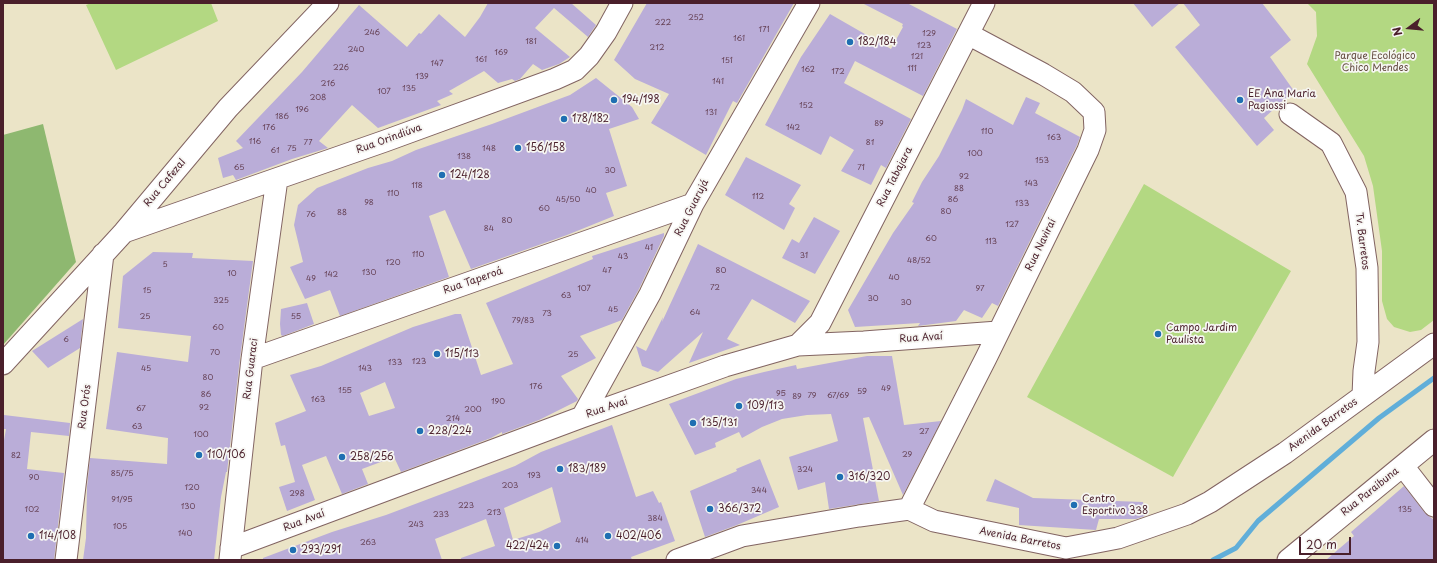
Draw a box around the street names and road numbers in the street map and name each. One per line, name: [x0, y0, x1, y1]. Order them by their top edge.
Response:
street label: Rua Orindiúva: [355, 122, 423, 156]
street label: Rua Tabajara: [875, 145, 915, 209]
street label: Rua Cafezal: [142, 157, 188, 209]
street label: Rua Guarujá: [672, 177, 712, 239]
street label: Tv. Barretos: [1353, 212, 1371, 270]
street label: Rua Naviraí: [1023, 217, 1059, 273]
street label: Rua Taperoá: [442, 265, 504, 297]
street label: Rua Avaí: [899, 330, 943, 346]
street label: Rua Guaraci: [241, 338, 261, 400]
street label: Rua Orós: [76, 384, 94, 430]
street label: Rua Avaí: [584, 395, 630, 421]
street label: Avenida Barretos: [1286, 396, 1360, 454]
street label: Rua Paraibuna: [1339, 465, 1401, 519]
street label: Rua Avaí: [282, 508, 326, 534]
street label: Avenida Barretos: [978, 525, 1062, 553]

